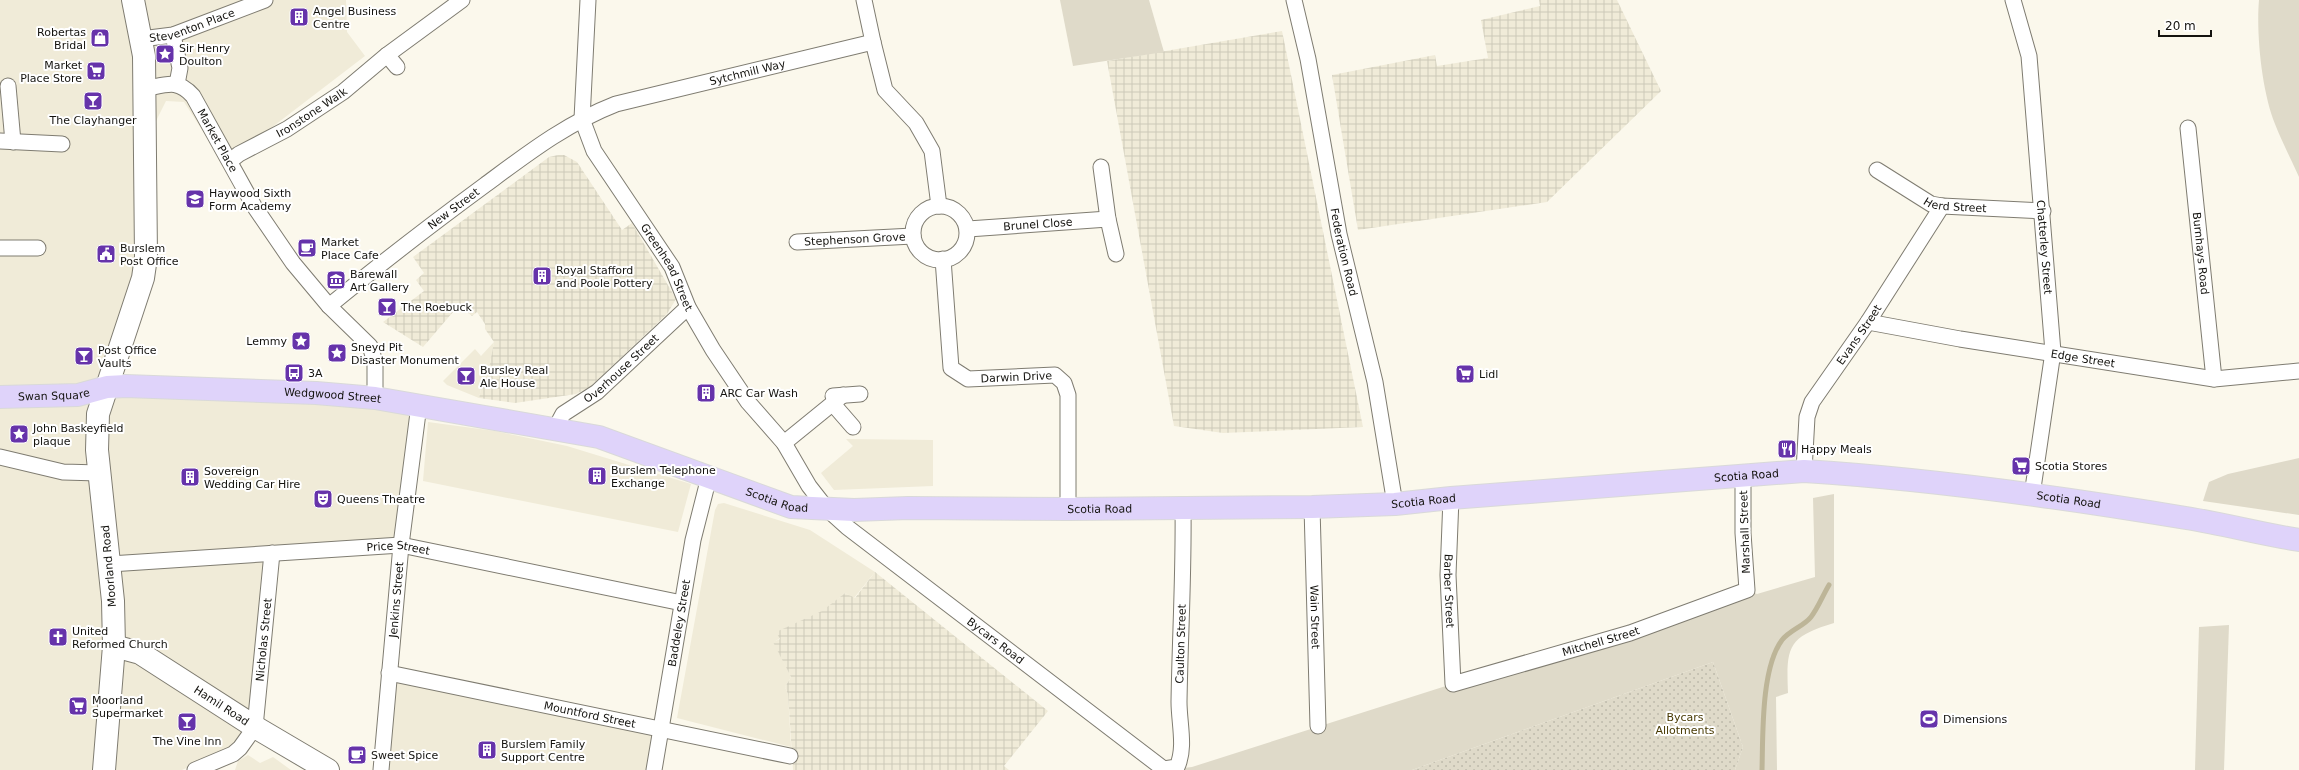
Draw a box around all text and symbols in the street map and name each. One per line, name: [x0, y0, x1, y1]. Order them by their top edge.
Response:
place label: Angel Business Centre: [313, 5, 397, 31]
street label: Steventon Place: [149, 6, 237, 44]
building icon: Angel Business Centre: [288, 6, 310, 28]
scale bar: [2159, 12, 2211, 38]
text: 20 m: [2165, 19, 2196, 33]
place label: Robertas Bridal: [37, 26, 86, 52]
shop icon: Robertas Bridal: [89, 27, 111, 49]
place label: Sir Henry Doulton: [179, 42, 231, 68]
place icon: Sir Henry Doulton: [154, 43, 176, 65]
street label: Sytchmill Way: [708, 57, 787, 88]
place label: Market Place Store: [20, 59, 83, 85]
supermarket icon: Market Place Store: [85, 60, 107, 82]
street label: Ironstone Walk: [274, 85, 350, 140]
bar icon: The Clayhanger: [82, 90, 104, 112]
street label: Market Place: [195, 106, 241, 175]
place label: The Clayhanger: [49, 114, 137, 127]
street label: New Street: [425, 185, 482, 232]
place label: Haywood Sixth Form Academy: [209, 187, 292, 213]
school or university icon: Haywood Sixth Form Academy: [184, 188, 206, 210]
street label: Herd Street: [1921, 195, 1988, 215]
street label: Chatterley Street: [2034, 199, 2055, 296]
street label: Federation Road: [1328, 207, 1360, 297]
street label: Burnhays Road: [2190, 211, 2212, 295]
street label: Brunel Close: [1003, 215, 1073, 233]
street label: Greenhead Street: [638, 221, 696, 314]
street label: Stephenson Grove: [804, 230, 906, 248]
place label: Market Place Cafe: [321, 236, 379, 262]
cafe icon: Market Place Cafe: [296, 237, 318, 259]
place label: Burslem Post Office: [120, 242, 179, 268]
public building icon: Burslem Post Office: [95, 243, 117, 265]
place label: Royal Stafford and Poole Pottery: [556, 264, 653, 290]
building icon: Royal Stafford and Poole Pottery: [531, 265, 553, 287]
place label: Barewall Art Gallery: [350, 268, 410, 294]
museum icon: Barewall Art Gallery: [325, 269, 347, 291]
bar icon: The Roebuck: [376, 296, 398, 318]
place label: The Roebuck: [400, 301, 473, 314]
street label: Evans Street: [1834, 302, 1884, 367]
place icon: Lemmy: [290, 330, 312, 352]
street label: Overhouse Street: [581, 331, 662, 405]
place label: Lemmy: [246, 335, 287, 348]
place label: Sneyd Pit Disaster Monument: [351, 341, 459, 367]
place icon: Sneyd Pit Disaster Monument: [326, 342, 348, 364]
place label: Post Office Vaults: [98, 344, 157, 370]
bar icon: Post Office Vaults: [73, 345, 95, 367]
street label: Edge Street: [2050, 347, 2117, 370]
bus stop icon: 3A: [283, 362, 305, 384]
supermarket icon: Lidl: [1454, 363, 1476, 385]
place label: Bursley Real Ale House: [480, 364, 548, 390]
bar icon: Bursley Real Ale House: [455, 365, 477, 387]
place label: 3A: [308, 367, 323, 380]
place label: Lidl: [1479, 368, 1498, 381]
street label: Darwin Drive: [980, 369, 1053, 385]
building icon: ARC Car Wash: [695, 382, 717, 404]
street label: Swan Square: [18, 385, 91, 403]
street label: Wedgwood Street: [284, 385, 383, 406]
place label: ARC Car Wash: [720, 387, 798, 400]
place label: John Baskeyfield plaque: [32, 422, 123, 448]
place icon: John Baskeyfield plaque: [8, 423, 30, 445]
restaurant icon: Happy Meals: [1776, 438, 1798, 460]
place label: Happy Meals: [1801, 443, 1872, 456]
supermarket icon: Scotia Stores: [2010, 455, 2032, 477]
place label: Scotia Stores: [2035, 460, 2107, 473]
place label: Burslem Telephone Exchange: [611, 464, 716, 490]
place label: Sovereign Wedding Car Hire: [204, 465, 301, 491]
building icon: Burslem Telephone Exchange: [586, 465, 608, 487]
building icon: Sovereign Wedding Car Hire: [179, 466, 201, 488]
street label: Scotia Road: [1714, 466, 1779, 484]
street label: Scotia Road: [744, 485, 809, 514]
theatre icon: Queens Theatre: [312, 488, 334, 510]
street label: Marshall Street: [1737, 489, 1753, 574]
street label: Scotia Road: [2036, 489, 2102, 511]
street label: Scotia Road: [1391, 491, 1456, 511]
place label: Queens Theatre: [337, 493, 425, 506]
street label: Scotia Road: [1067, 502, 1132, 516]
street label: Moorland Road: [99, 524, 119, 608]
street label: Price Street: [366, 538, 432, 557]
street label: Barber Street: [1441, 554, 1457, 629]
street label: Jenkins Street: [386, 560, 406, 639]
street label: Baddeley Street: [665, 578, 693, 668]
street label: Wain Street: [1308, 585, 1322, 650]
street label: Nicholas Street: [253, 597, 274, 682]
street label: Caulton Street: [1173, 603, 1188, 684]
street label: Bycars Road: [964, 615, 1027, 666]
street label: Mitchell Street: [1561, 623, 1642, 659]
place label: United Reformed Church: [72, 625, 168, 651]
church icon: United Reformed Church: [47, 626, 69, 648]
street label: Hamil Road: [192, 683, 252, 728]
place label: Moorland Supermarket: [92, 694, 164, 720]
supermarket icon: Moorland Supermarket: [67, 695, 89, 717]
street label: Mountford Street: [543, 699, 637, 731]
sports icon: Dimensions: [1918, 708, 1940, 730]
bar icon: The Vine Inn: [176, 711, 198, 733]
park label: Bycars Allotments: [1655, 711, 1715, 737]
place label: Dimensions: [1943, 713, 2007, 726]
place label: The Vine Inn: [152, 735, 221, 748]
place label: Burslem Family Support Centre: [501, 738, 586, 764]
building icon: Burslem Family Support Centre: [476, 739, 498, 761]
cafe icon: Sweet Spice: [346, 744, 368, 766]
place label: Sweet Spice: [371, 749, 438, 762]

